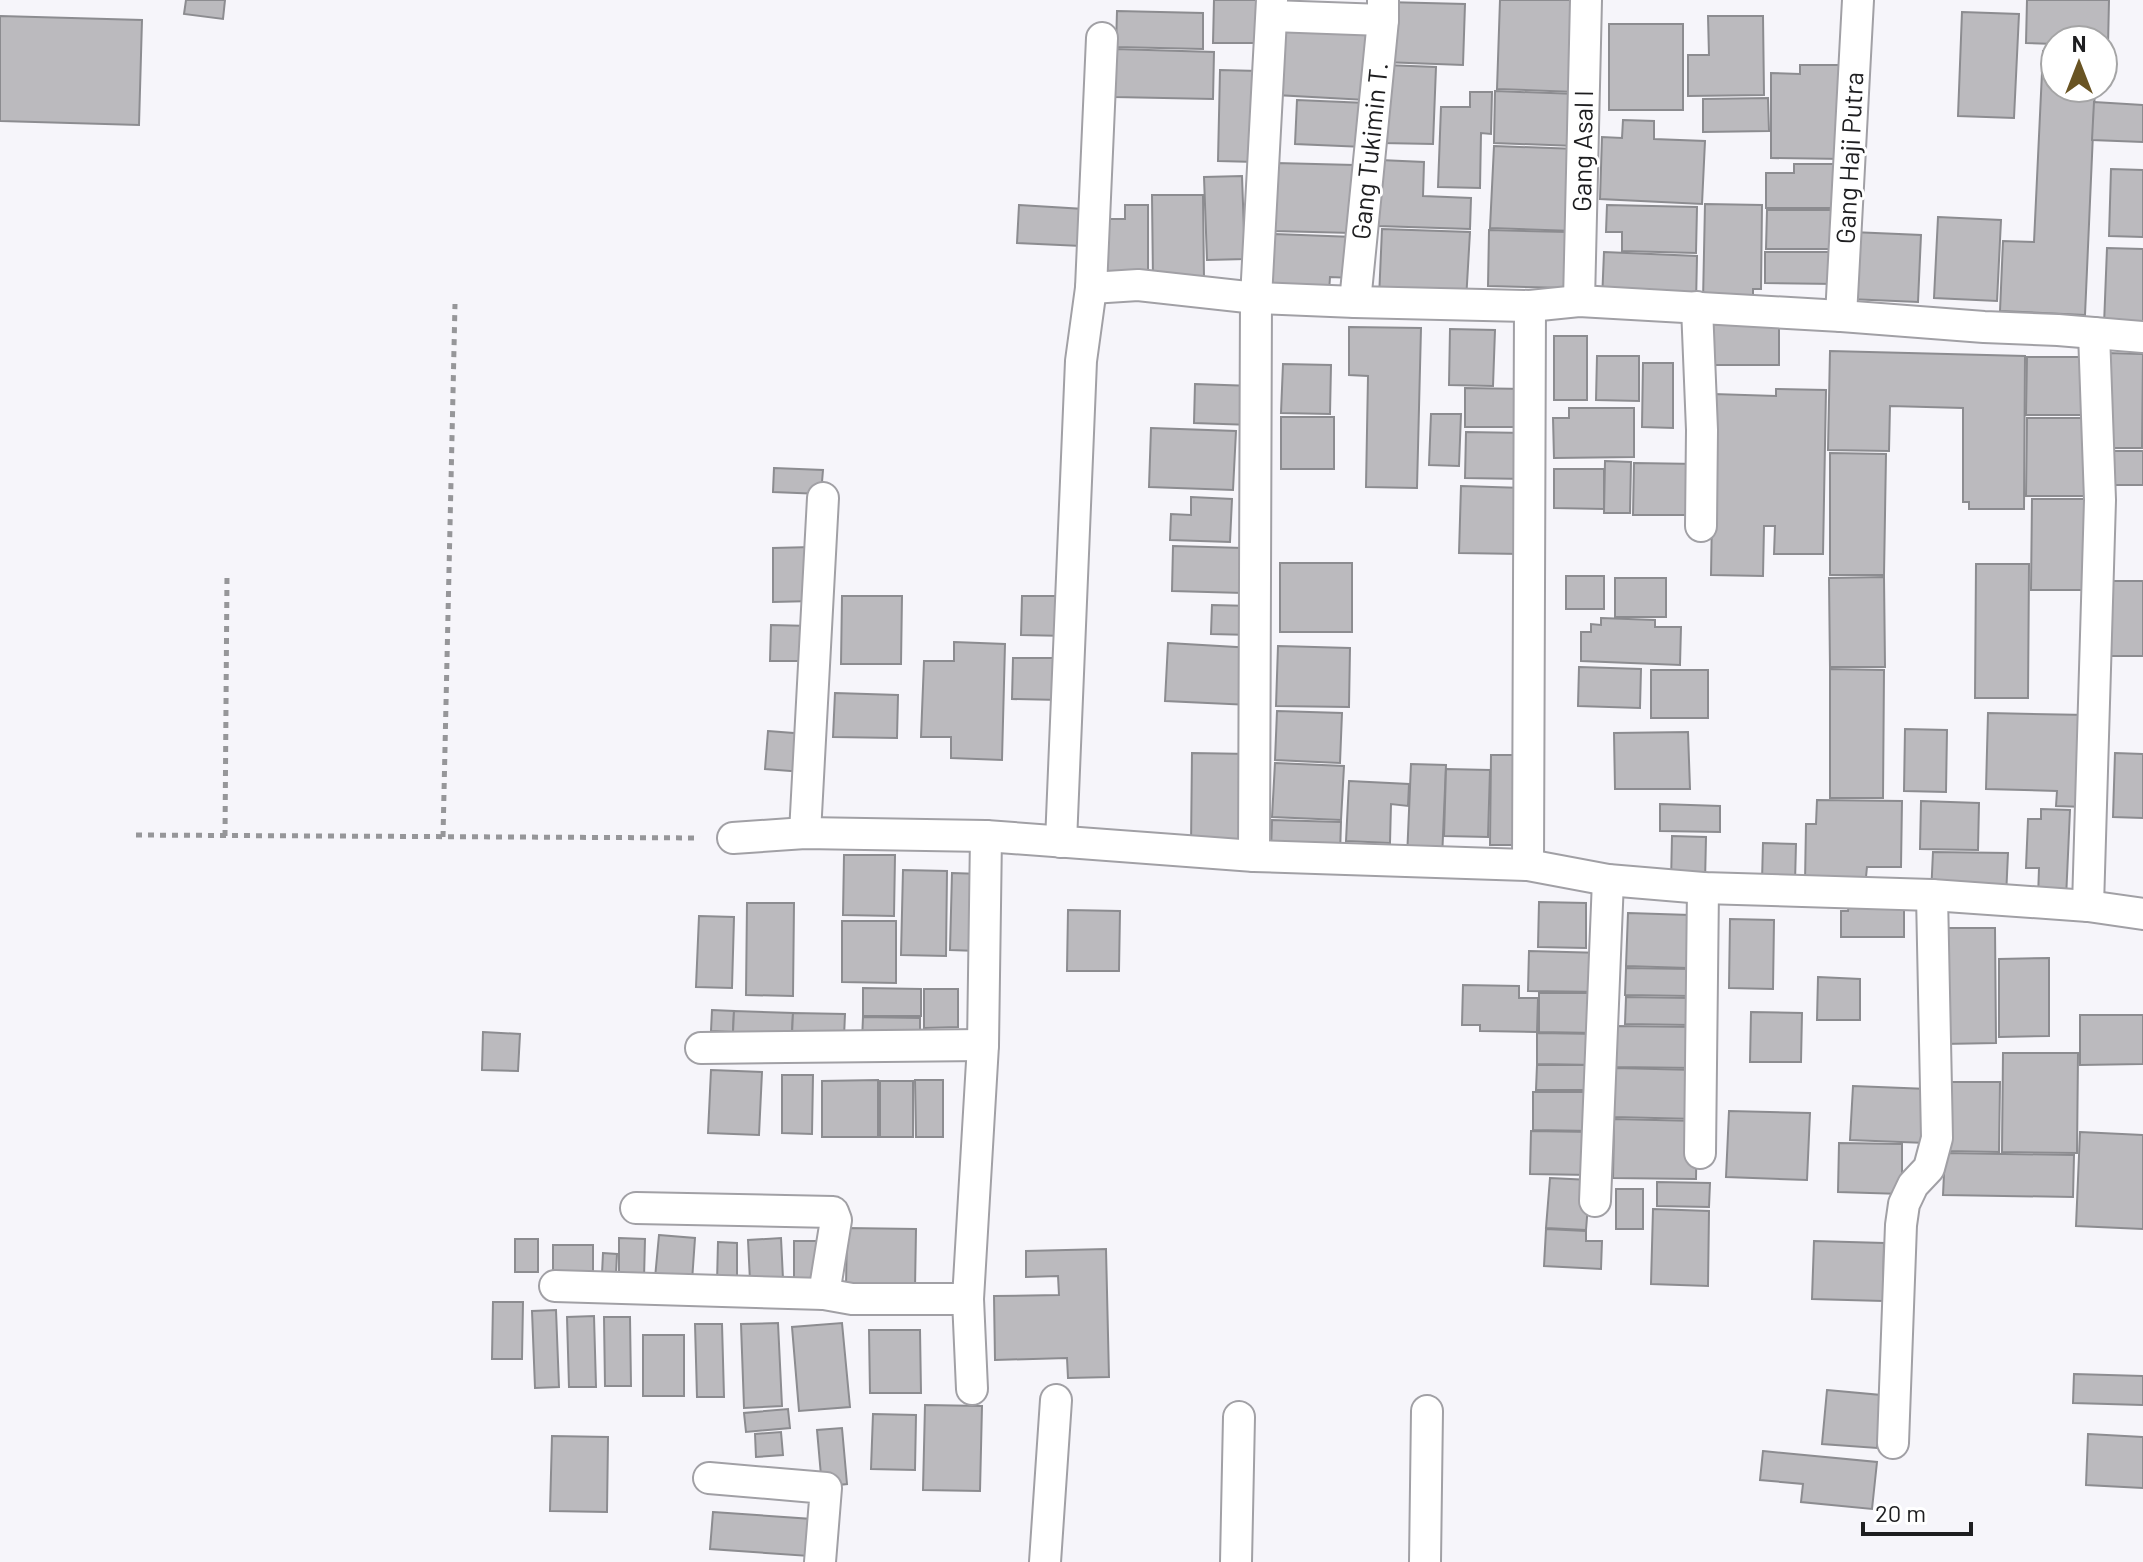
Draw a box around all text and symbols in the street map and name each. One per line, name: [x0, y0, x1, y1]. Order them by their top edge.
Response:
north arrow: [2039, 24, 2119, 104]
text: N: [2072, 30, 2086, 56]
street label: Gang Tukimin T.: [1344, 61, 1393, 241]
street label: Gang Haji Putra: [1829, 71, 1868, 245]
street label: Gang Asal I: [1565, 90, 1598, 212]
scale bar: [1863, 1486, 1971, 1536]
text: 20 m: [1875, 1498, 1926, 1527]

